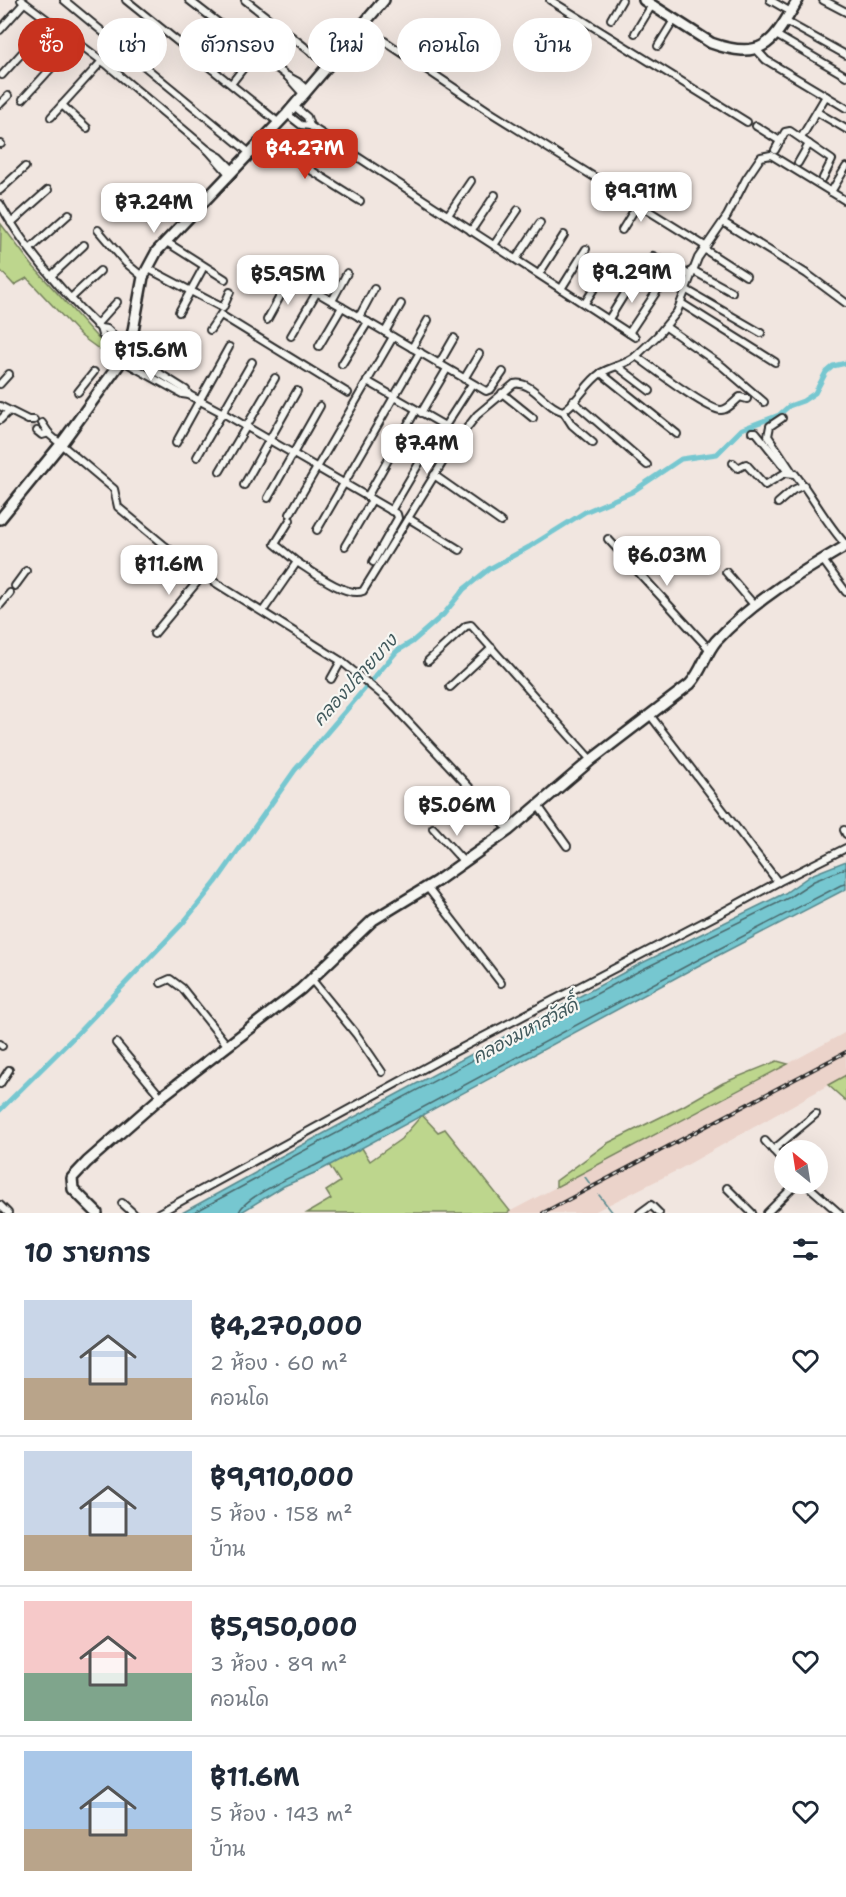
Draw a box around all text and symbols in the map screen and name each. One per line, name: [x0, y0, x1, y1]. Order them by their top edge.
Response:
chip: ซื้อ: [18, 18, 85, 72]
chip: เช่า: [97, 18, 167, 72]
chip: ตัวกรอง: [179, 18, 296, 72]
chip: ใหม่: [308, 18, 385, 72]
chip: คอนโด: [397, 18, 501, 72]
chip: บ้าน: [513, 18, 592, 72]
pin: ฿4.27M: [256, 129, 354, 180]
text: ฿4.27M: [266, 135, 344, 161]
pin: ฿9.91M: [592, 172, 690, 223]
text: ฿9.91M: [605, 178, 677, 204]
pin: ฿7.24M: [105, 183, 203, 234]
text: ฿7.24M: [115, 189, 193, 215]
pin: ฿9.29M: [583, 253, 681, 304]
pin: ฿5.95M: [239, 255, 337, 306]
text: ฿9.29M: [592, 259, 672, 285]
text: ฿5.95M: [251, 261, 325, 287]
pin: ฿15.6M: [102, 331, 200, 382]
text: ฿15.6M: [114, 337, 188, 363]
pin: ฿7.4M: [385, 424, 469, 475]
text: ฿7.4M: [395, 430, 459, 456]
pin: ฿6.03M: [618, 536, 716, 587]
text: ฿6.03M: [627, 542, 707, 568]
pin: ฿11.6M: [120, 545, 218, 596]
text: ฿11.6M: [134, 551, 204, 577]
water label: คลองปลายบาง: [307, 628, 404, 731]
pin: ฿5.06M: [408, 786, 506, 837]
text: ฿5.06M: [418, 792, 496, 818]
water label: คลองมหาสวัสดิ์: [466, 987, 587, 1069]
north arrow: [774, 1140, 828, 1194]
map controls: [774, 1140, 828, 1194]
icon: filters: [789, 1233, 822, 1266]
text: 10 รายการ: [24, 1235, 151, 1270]
text: ฿4,270,000: [210, 1308, 362, 1343]
icon: home: [72, 1324, 144, 1396]
icon: heart: [789, 1344, 822, 1377]
text: 2 ห้อง · 60 m²: [210, 1350, 348, 1376]
text: คอนโด: [210, 1385, 269, 1411]
text: ฿9,910,000: [210, 1459, 354, 1494]
icon: home: [72, 1475, 144, 1547]
icon: heart: [789, 1495, 822, 1528]
text: 5 ห้อง · 158 m²: [210, 1501, 352, 1527]
text: บ้าน: [210, 1536, 245, 1562]
text: ฿5,950,000: [210, 1609, 357, 1644]
icon: home: [72, 1625, 144, 1697]
icon: heart: [789, 1645, 822, 1678]
text: 3 ห้อง · 89 m²: [210, 1651, 347, 1677]
text: คอนโด: [210, 1686, 269, 1712]
text: ฿11.6M: [210, 1759, 300, 1794]
icon: home: [72, 1775, 144, 1847]
icon: heart: [789, 1795, 822, 1828]
text: 5 ห้อง · 143 m²: [210, 1801, 353, 1827]
text: บ้าน: [210, 1836, 245, 1862]

